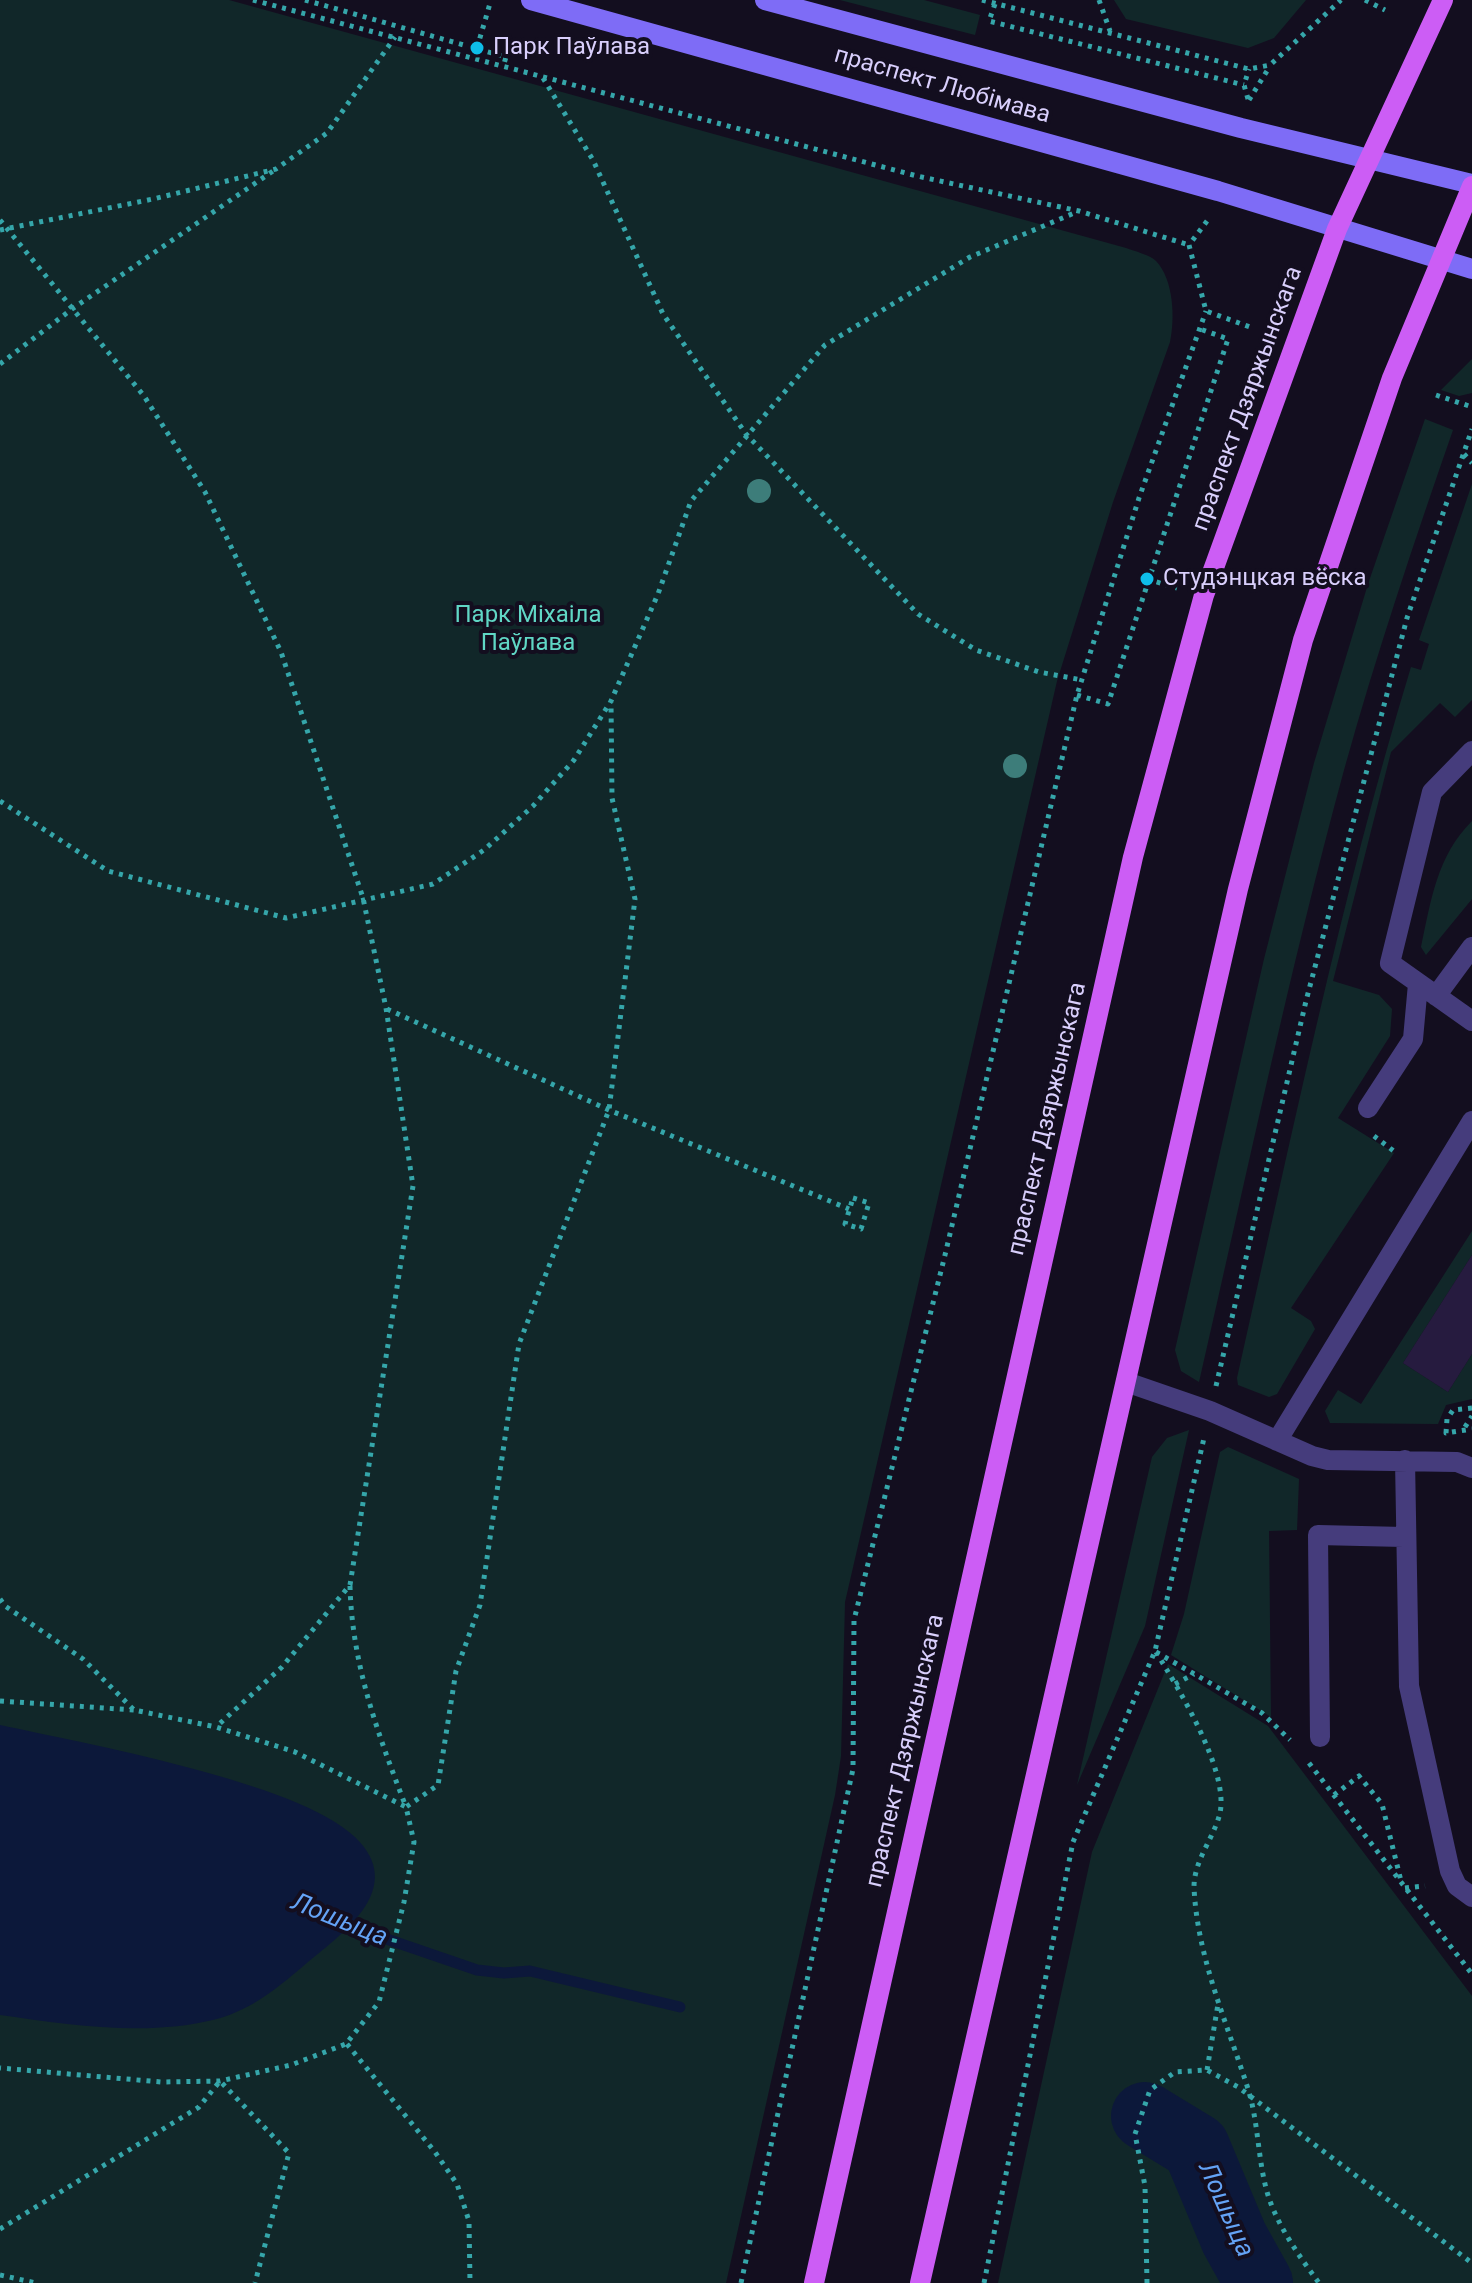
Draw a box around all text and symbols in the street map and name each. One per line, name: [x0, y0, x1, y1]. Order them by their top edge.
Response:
place label: Парк Паўлава: [493, 34, 650, 62]
marker: Парк Паўлава: [468, 39, 486, 57]
street label: праспект Любімава: [831, 41, 1053, 131]
street label: праспект Дзяржынскага: [1187, 263, 1309, 535]
place label: Студэнцкая вёска: [1163, 565, 1367, 593]
marker: Студэнцкая вёска: [1138, 570, 1156, 588]
park label: Парк Міхаіла Паўлава: [454, 602, 602, 658]
street label: праспект Дзяржынскага: [1003, 980, 1093, 1258]
street label: праспект Дзяржынскага: [861, 1612, 951, 1890]
water label: Лошыца: [286, 1888, 392, 1954]
water label: Лошыца: [1190, 2158, 1260, 2262]

